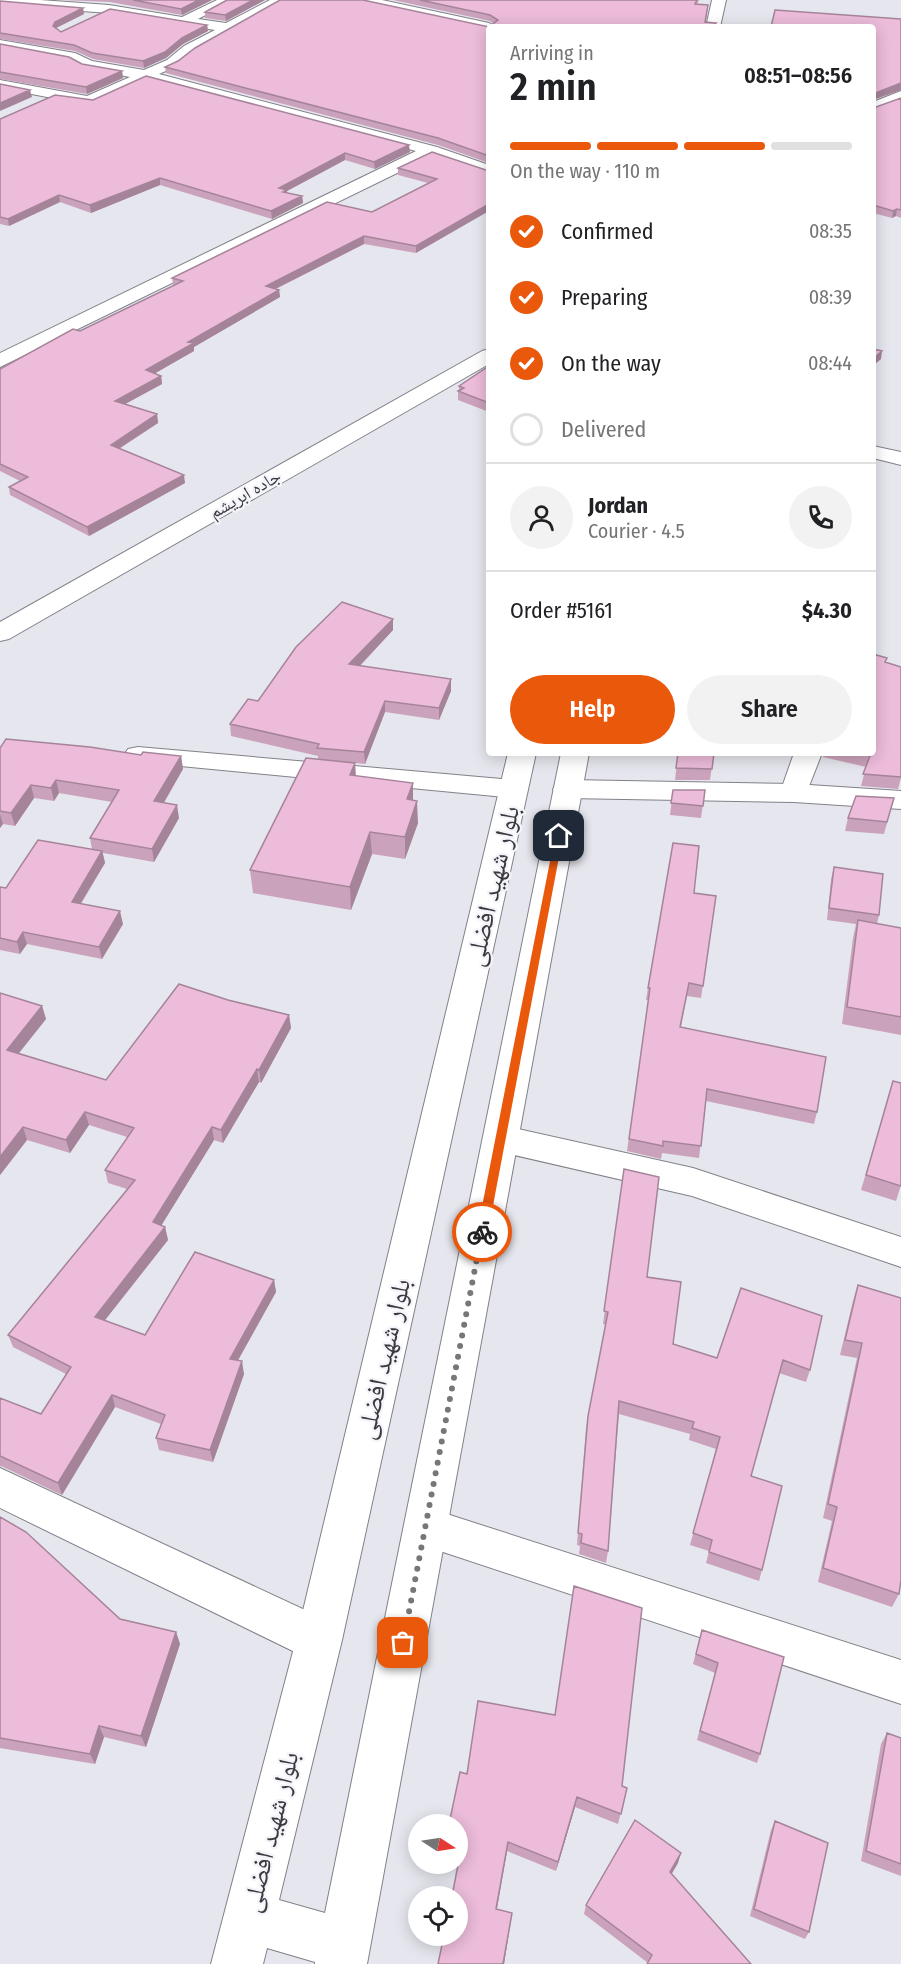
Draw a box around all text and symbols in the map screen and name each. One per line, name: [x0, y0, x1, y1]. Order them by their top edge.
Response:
text: Arriving in: [510, 41, 594, 65]
text: 08:51–08:56: [744, 62, 852, 89]
text: 2 min: [510, 64, 597, 110]
text: On the way · 110 m: [510, 159, 660, 183]
icon: check: [510, 215, 543, 248]
text: Confirmed: [561, 218, 654, 245]
text: 08:35: [809, 219, 852, 243]
icon: check: [510, 281, 543, 314]
text: Preparing: [561, 284, 647, 311]
text: 08:39: [809, 285, 852, 309]
icon: check: [510, 347, 543, 380]
text: On the way: [561, 350, 661, 377]
text: 08:44: [808, 351, 852, 375]
text: Delivered: [561, 416, 646, 443]
street label: جاده ابریشم: [205, 465, 285, 524]
button: person: [510, 486, 573, 549]
button: phone: [789, 486, 852, 549]
text: Jordan: [588, 492, 648, 519]
text: Courier · 4.5: [588, 519, 685, 543]
text: Order #5161: [510, 597, 613, 624]
text: $4.30: [802, 597, 852, 624]
button: Help: [510, 675, 675, 744]
button: Share: [687, 675, 852, 744]
street label: بلوار شهید افضلی: [459, 803, 526, 970]
pin: [533, 810, 584, 861]
icon: home: [542, 819, 575, 852]
courier: [452, 1202, 512, 1262]
icon: bike: [466, 1216, 499, 1249]
street label: بلوار شهید افضلی: [350, 1276, 417, 1443]
pin: [377, 1617, 428, 1668]
icon: bag: [386, 1626, 419, 1659]
street label: بلوار شهید افضلی: [236, 1749, 305, 1916]
north arrow: [408, 1814, 468, 1874]
map controls: [408, 1814, 468, 1946]
button: locate: [408, 1886, 468, 1946]

